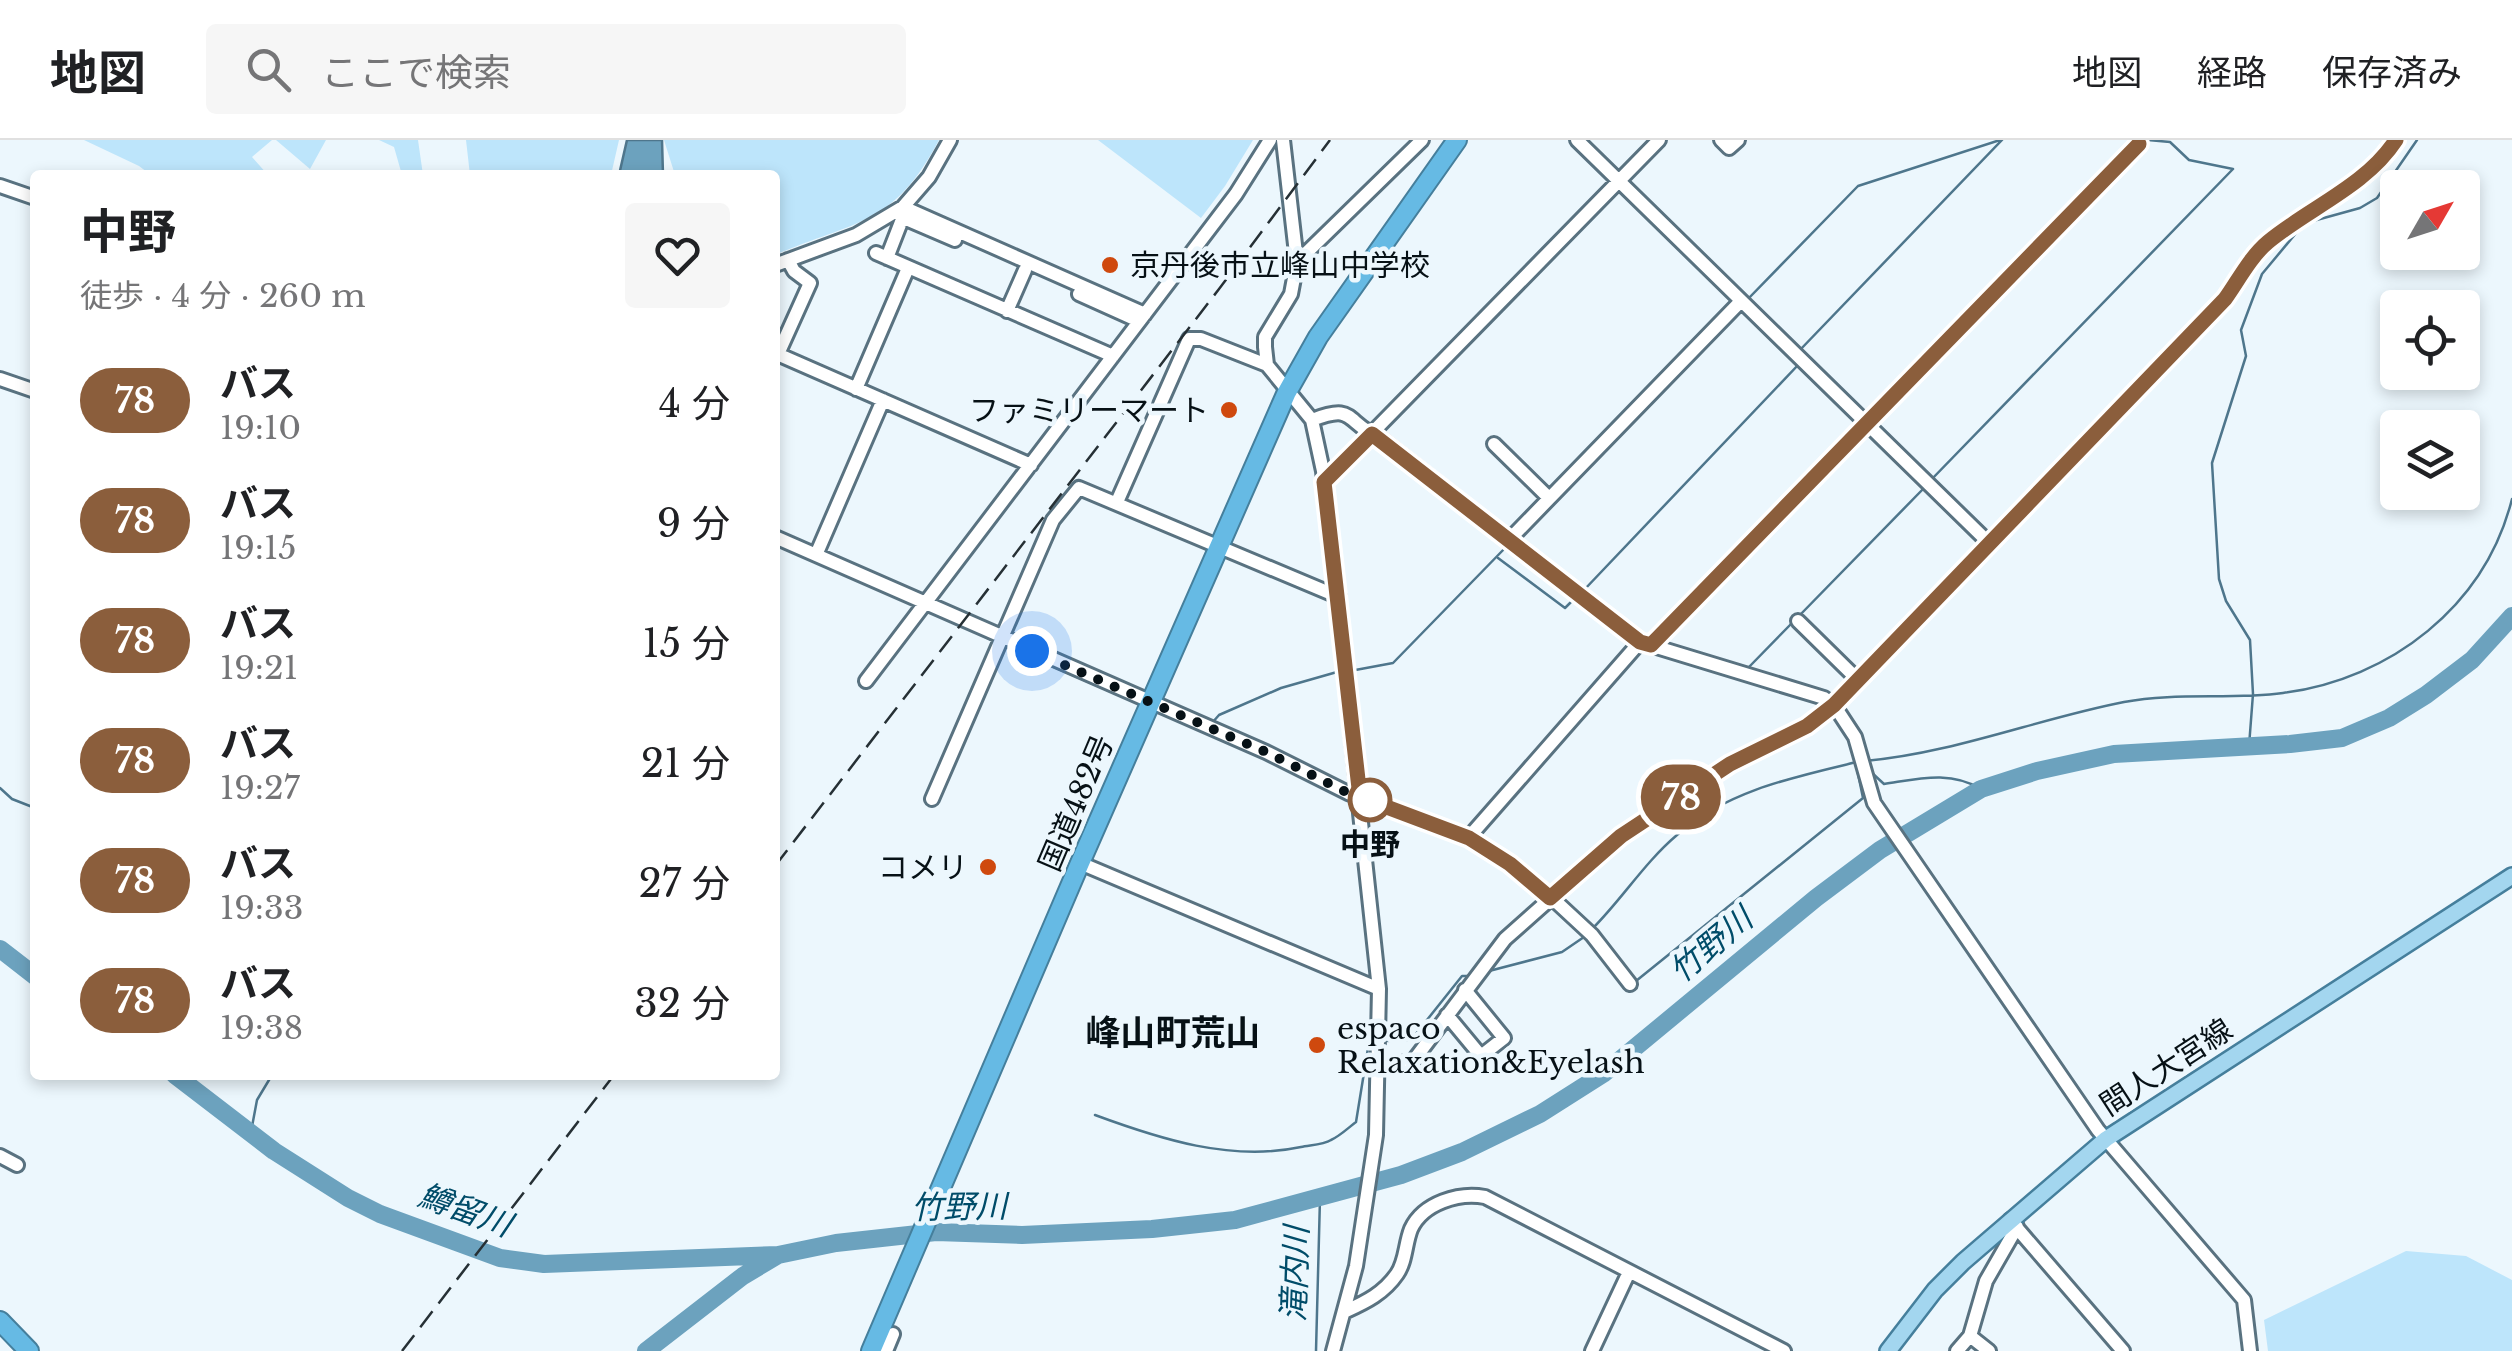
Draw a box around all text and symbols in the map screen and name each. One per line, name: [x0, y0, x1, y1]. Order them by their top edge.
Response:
search box: [206, 24, 906, 114]
icon: search: [241, 42, 296, 97]
text: 地図: [50, 43, 146, 103]
text: ここで検索: [321, 49, 511, 96]
text: 地図: [2072, 51, 2142, 94]
text: 経路: [2197, 51, 2267, 94]
text: 保存済み: [2322, 51, 2462, 94]
north arrow: [2380, 170, 2480, 270]
map controls: [2380, 170, 2480, 510]
text: 中野: [80, 202, 176, 262]
button: heart: [625, 203, 730, 308]
place label: 京丹後市立峰山中学校: [1130, 247, 1430, 284]
marker: 京丹後市立峰山中学校: [1099, 254, 1121, 276]
text: 徒歩 · 4 分 · 260 m: [80, 276, 366, 316]
button: locate: [2380, 290, 2480, 390]
text: バス: [220, 360, 296, 407]
text: 78: [115, 379, 155, 422]
text: 4 分: [659, 380, 730, 427]
place label: ファミリーマート: [969, 392, 1209, 429]
marker: ファミリーマート: [1218, 399, 1240, 421]
text: 19:10: [220, 408, 301, 448]
button: layers: [2380, 410, 2480, 510]
text: バス: [220, 480, 296, 527]
text: 78: [115, 499, 155, 542]
text: 9 分: [657, 500, 730, 547]
text: 19:15: [220, 528, 296, 568]
text: バス: [220, 600, 296, 647]
text: 78: [115, 619, 155, 662]
text: 15 分: [643, 620, 730, 667]
your location: [1007, 626, 1057, 676]
text: 19:21: [220, 648, 298, 688]
text: バス: [220, 720, 296, 767]
street label: 国道482号: [1031, 729, 1121, 877]
text: 78: [115, 739, 155, 782]
text: 21 分: [641, 740, 730, 787]
line badge: 78: [1636, 764, 1726, 830]
text: 19:27: [220, 768, 300, 808]
text: 78: [1661, 776, 1701, 819]
marker: 中野: [1349, 779, 1391, 821]
place label: 中野: [1340, 826, 1400, 863]
text: バス: [220, 840, 296, 887]
place label: コメリ: [878, 849, 968, 886]
marker: コメリ: [977, 856, 999, 878]
text: 78: [115, 859, 155, 902]
text: 27 分: [639, 860, 730, 907]
text: 19:33: [220, 888, 303, 928]
water label: 竹野川: [1661, 897, 1763, 991]
text: バス: [220, 960, 296, 1007]
text: 78: [115, 979, 155, 1022]
text: 32 分: [634, 980, 730, 1027]
text: 19:38: [220, 1008, 303, 1048]
place label: espaco Relaxation&Eyelash: [1337, 1010, 1645, 1081]
district label: 峰山町荒山: [1085, 1011, 1261, 1054]
street label: 間人大宮線: [2093, 1011, 2239, 1123]
marker: espaco Relaxation&Eyelash: [1306, 1034, 1328, 1056]
water label: 鱒留川: [413, 1175, 520, 1246]
water label: 竹野川: [911, 1186, 1010, 1228]
water label: 滝内川: [1273, 1222, 1317, 1323]

